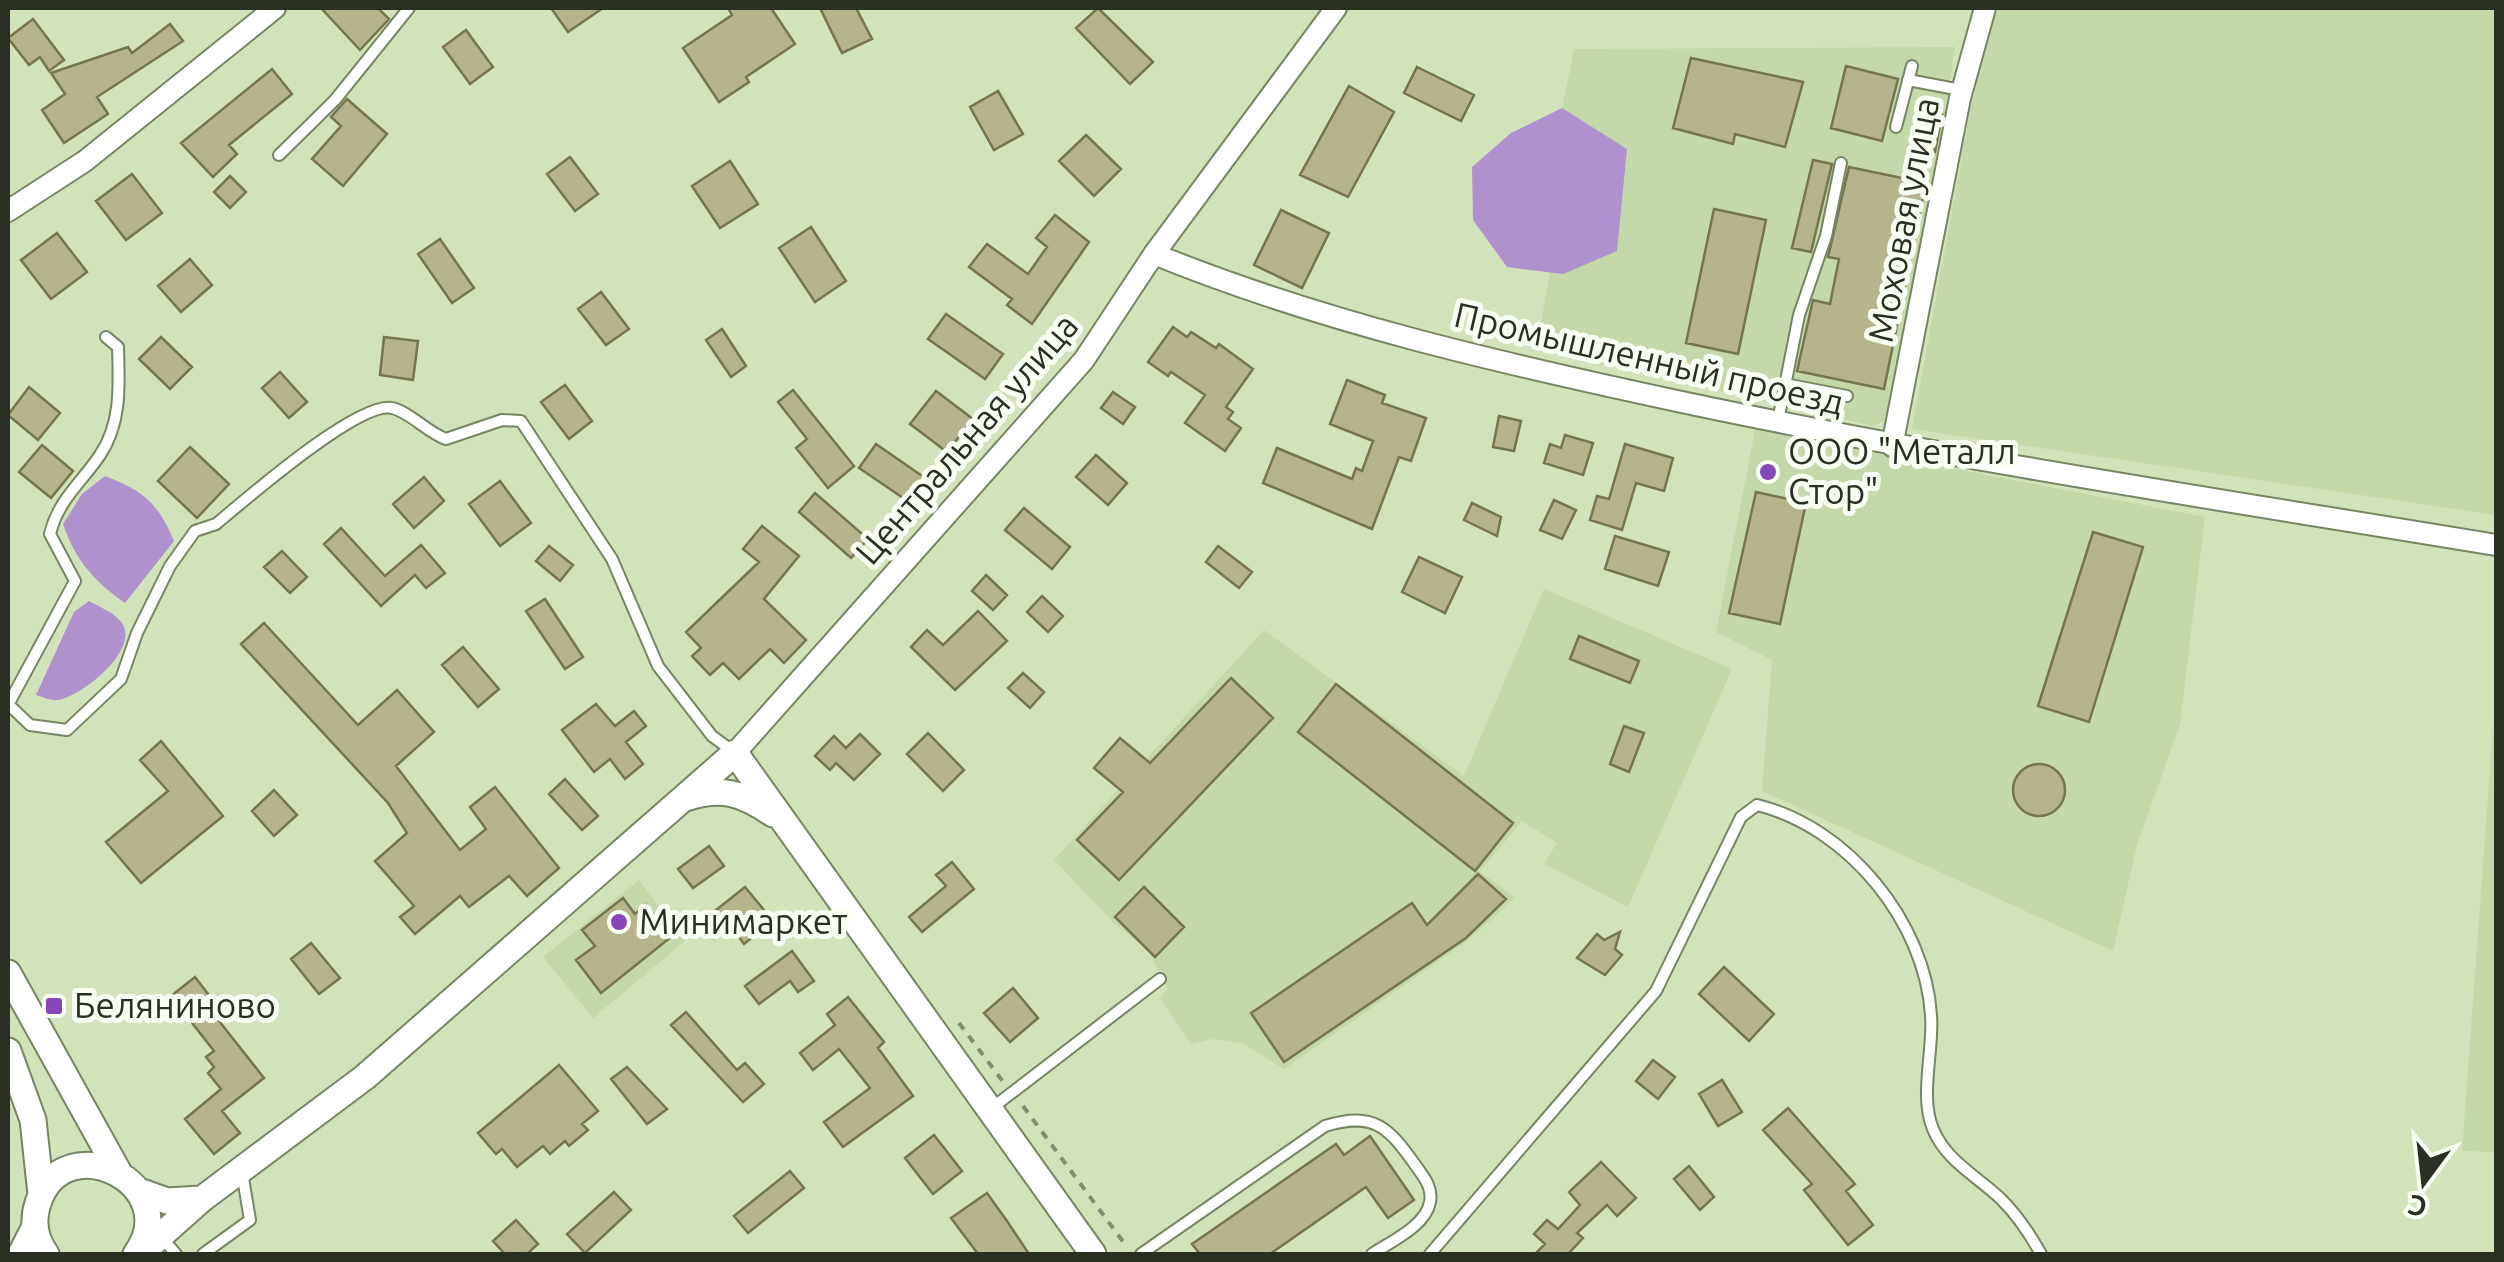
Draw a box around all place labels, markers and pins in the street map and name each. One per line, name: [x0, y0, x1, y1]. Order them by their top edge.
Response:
place label: ООО "Металл Стор": [1788, 431, 2016, 511]
marker: ООО "Металл Стор": [1757, 461, 1779, 483]
place label: Минимаркет: [639, 901, 848, 941]
marker: Минимаркет: [608, 911, 630, 933]
place label: Беляниново: [74, 985, 276, 1025]
marker: Беляниново: [43, 995, 65, 1017]

